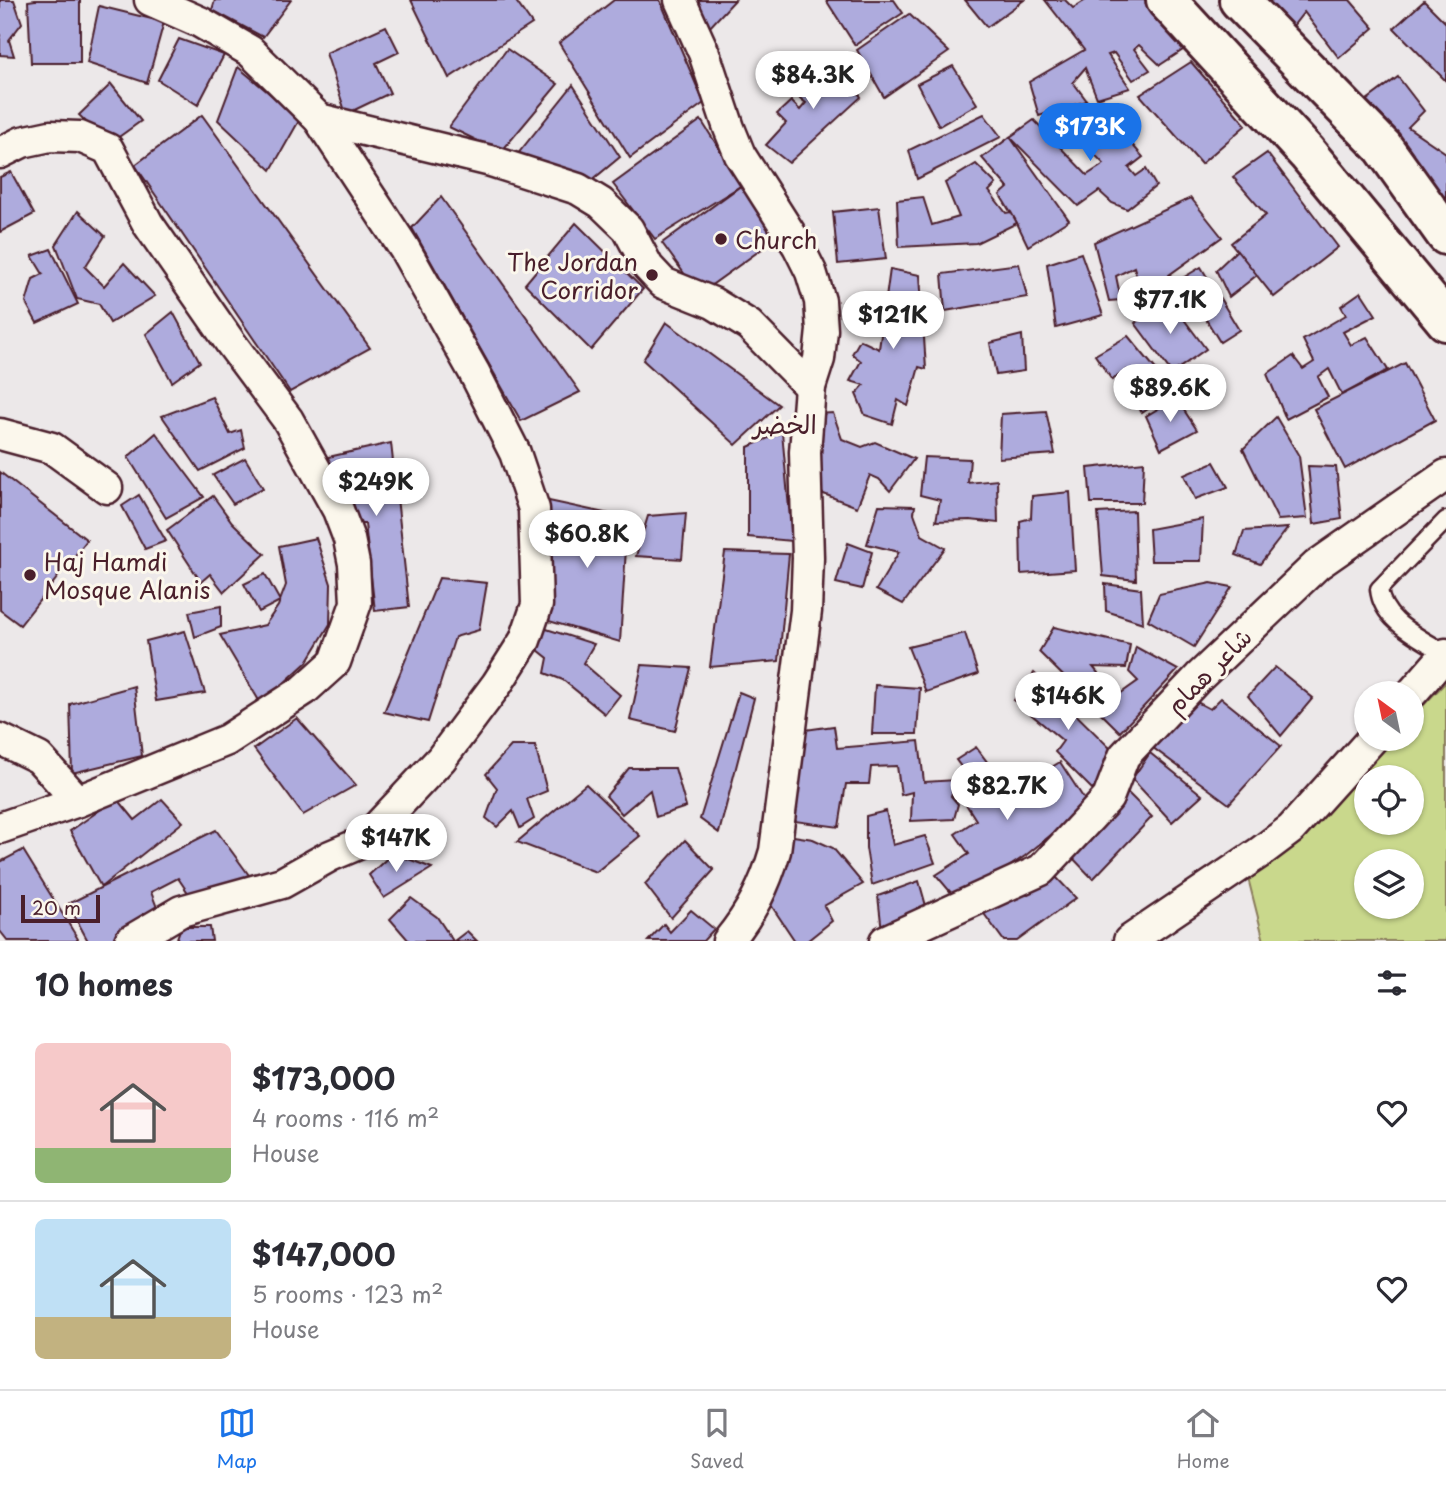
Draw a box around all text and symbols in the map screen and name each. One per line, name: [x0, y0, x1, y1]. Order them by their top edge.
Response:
pin: $84.3K: [756, 52, 870, 111]
text: $84.3K: [771, 56, 855, 91]
pin: $173K: [1041, 104, 1139, 163]
text: $173K: [1054, 108, 1126, 143]
place label: Church: [735, 221, 818, 257]
marker: Church: [713, 231, 729, 247]
place label: The Jordan Corridor: [507, 243, 638, 307]
marker: The Jordan Corridor: [644, 267, 660, 283]
pin: $77.1K: [1113, 276, 1227, 336]
text: $77.1K: [1133, 281, 1207, 316]
pin: $121K: [844, 292, 942, 351]
text: $121K: [858, 296, 928, 331]
pin: $89.6K: [1113, 364, 1227, 424]
text: $89.6K: [1129, 369, 1211, 404]
district label: الخضر: [751, 404, 817, 443]
pin: $249K: [327, 458, 425, 518]
text: $249K: [338, 463, 414, 498]
pin: $60.8K: [530, 510, 644, 570]
text: $60.8K: [545, 515, 629, 550]
place label: Haj Hamdi Mosque Alanis: [44, 543, 211, 607]
marker: Haj Hamdi Mosque Alanis: [22, 567, 38, 583]
street label: شاعر همام: [1157, 619, 1261, 723]
pin: $146K: [1019, 672, 1117, 732]
text: $146K: [1031, 677, 1105, 712]
north arrow: [1354, 681, 1424, 751]
map controls: [1354, 681, 1424, 919]
pin: $82.7K: [950, 762, 1064, 822]
button: locate: [1354, 765, 1424, 835]
text: $82.7K: [967, 767, 1047, 802]
pin: $147K: [347, 814, 445, 874]
text: $147K: [361, 819, 431, 854]
button: layers: [1354, 849, 1424, 919]
scale bar: [21, 892, 100, 924]
text: 20 m: [32, 893, 81, 921]
text: 10 homes: [35, 961, 173, 1006]
icon: filters: [1373, 964, 1411, 1002]
text: $173,000: [252, 1055, 395, 1100]
icon: home: [91, 1071, 175, 1155]
icon: heart: [1373, 1094, 1411, 1132]
text: 4 rooms · 116 m²: [252, 1100, 439, 1135]
text: House: [252, 1135, 319, 1170]
text: $147,000: [252, 1231, 396, 1276]
icon: home: [91, 1247, 175, 1331]
icon: heart: [1373, 1270, 1411, 1308]
text: 5 rooms · 123 m²: [252, 1276, 443, 1311]
text: House: [252, 1311, 319, 1346]
tab: Map: [216, 1404, 257, 1474]
tab: Saved: [690, 1404, 744, 1474]
tab: Home: [1177, 1404, 1230, 1474]

